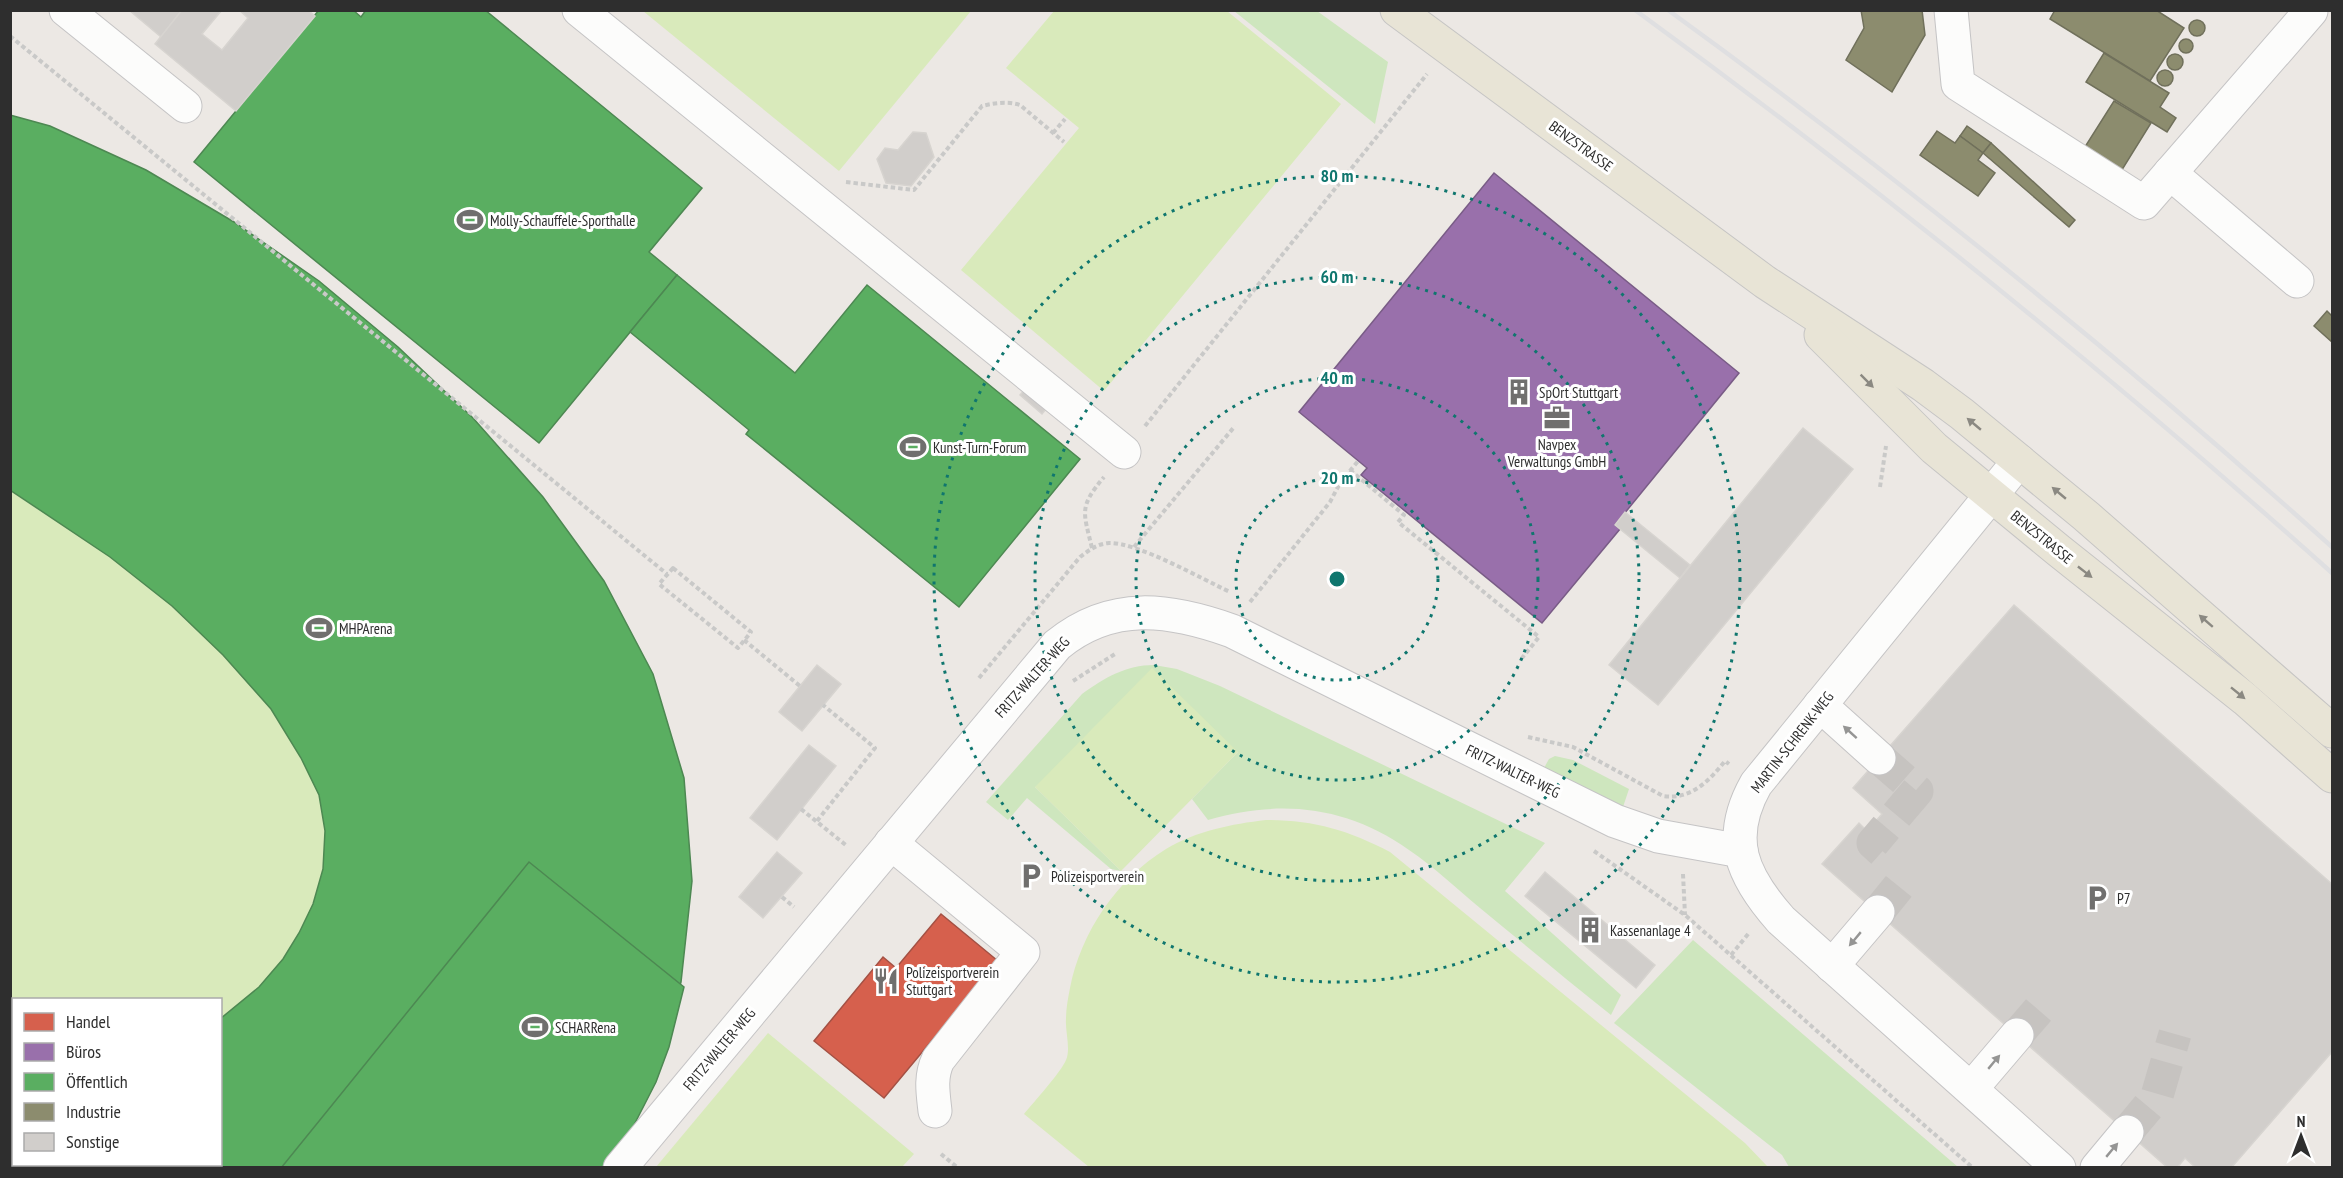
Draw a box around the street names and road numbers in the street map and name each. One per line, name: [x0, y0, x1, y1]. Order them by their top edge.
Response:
street label: BENZSTRASSE: [1545, 116, 1617, 176]
street label: BENZSTRASSE: [2007, 506, 2077, 568]
street label: FRITZ-WALTER-WEG: [991, 633, 1073, 721]
street label: MARTIN-SCHRENK-WEG: [1747, 688, 1837, 796]
street label: FRITZ-WALTER-WEG: [1463, 740, 1563, 802]
street label: FRITZ-WALTER-WEG: [679, 1004, 759, 1094]

